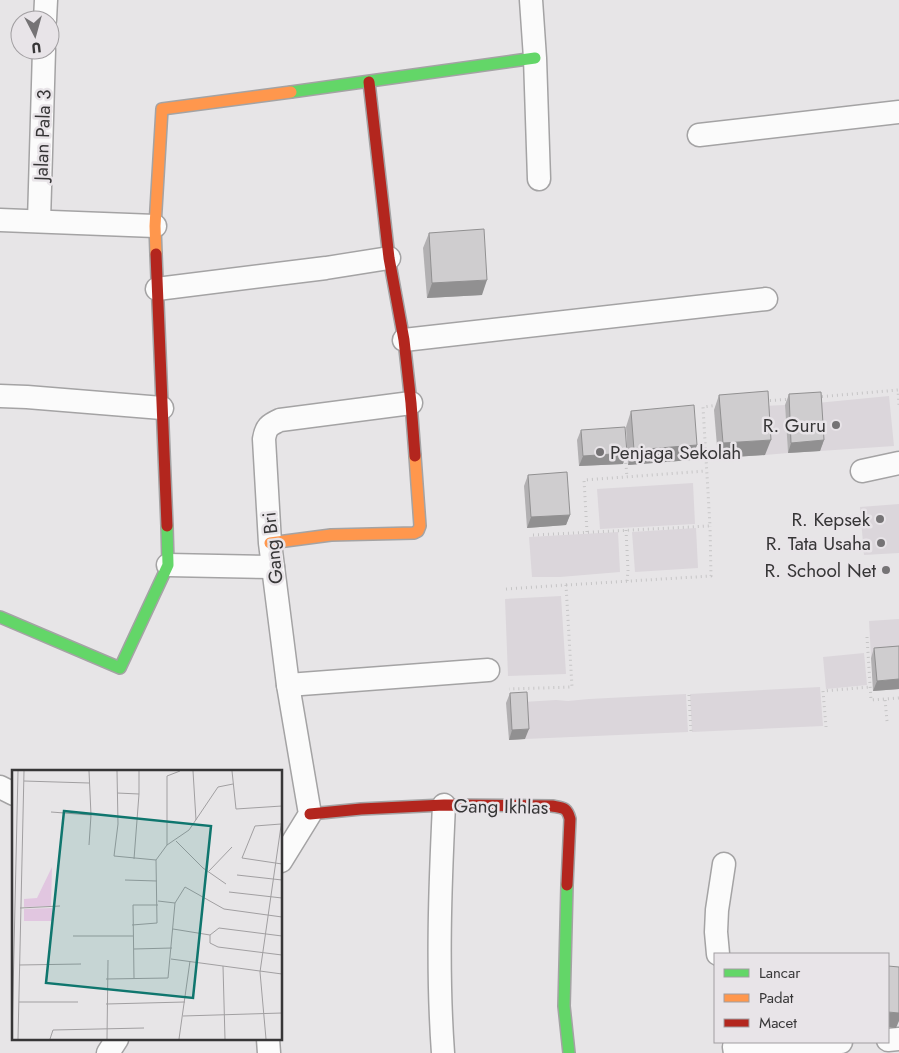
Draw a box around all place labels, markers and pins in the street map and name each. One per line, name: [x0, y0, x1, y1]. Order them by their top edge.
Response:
place label: R. Guru: [763, 412, 826, 439]
marker: R. Guru: [830, 419, 842, 431]
place label: Penjaga Sekolah: [610, 439, 741, 466]
marker: Penjaga Sekolah: [594, 446, 606, 458]
place label: R. Kepsek: [791, 506, 871, 533]
marker: R. Kepsek: [874, 513, 886, 525]
place label: R. Tata Usaha: [766, 530, 871, 557]
marker: R. Tata Usaha: [875, 537, 887, 549]
place label: R. School Net: [765, 557, 876, 584]
marker: R. School Net: [880, 564, 892, 576]

